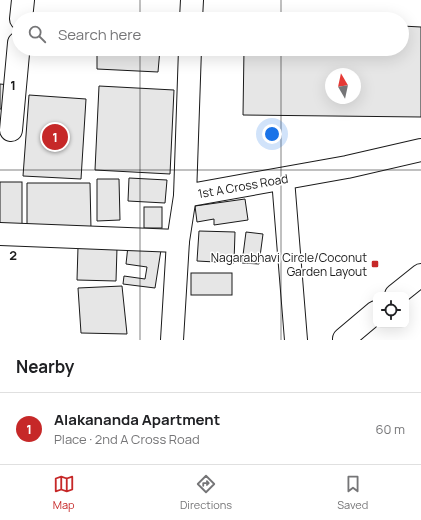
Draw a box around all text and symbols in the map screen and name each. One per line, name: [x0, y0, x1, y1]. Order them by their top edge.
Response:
search box: [12, 12, 409, 56]
icon: search: [26, 23, 48, 45]
text: Search here: [58, 24, 141, 45]
north arrow: [325, 68, 361, 104]
text: 1: [10, 76, 16, 94]
pin: 1: [42, 122, 68, 152]
your location: [262, 124, 282, 144]
street label: 1st A Cross Road: [196, 170, 290, 202]
text: 2: [9, 246, 17, 264]
place label: Nagarabhavi Circle/Coconut Garden Layout: [211, 249, 367, 280]
marker: Nagarabhavi Circle/Coconut Garden Layout: [370, 259, 380, 269]
map controls: [373, 292, 409, 328]
button: locate: [373, 292, 409, 328]
text: Nearby: [16, 355, 74, 378]
text: Alakananda Apartment: [54, 409, 220, 430]
text: 1: [26, 420, 32, 438]
text: 60 m: [375, 420, 405, 438]
text: Place · 2nd A Cross Road: [54, 430, 200, 448]
tab: Map: [53, 473, 75, 512]
tab: Directions: [180, 473, 232, 512]
tab: Saved: [337, 473, 368, 512]

